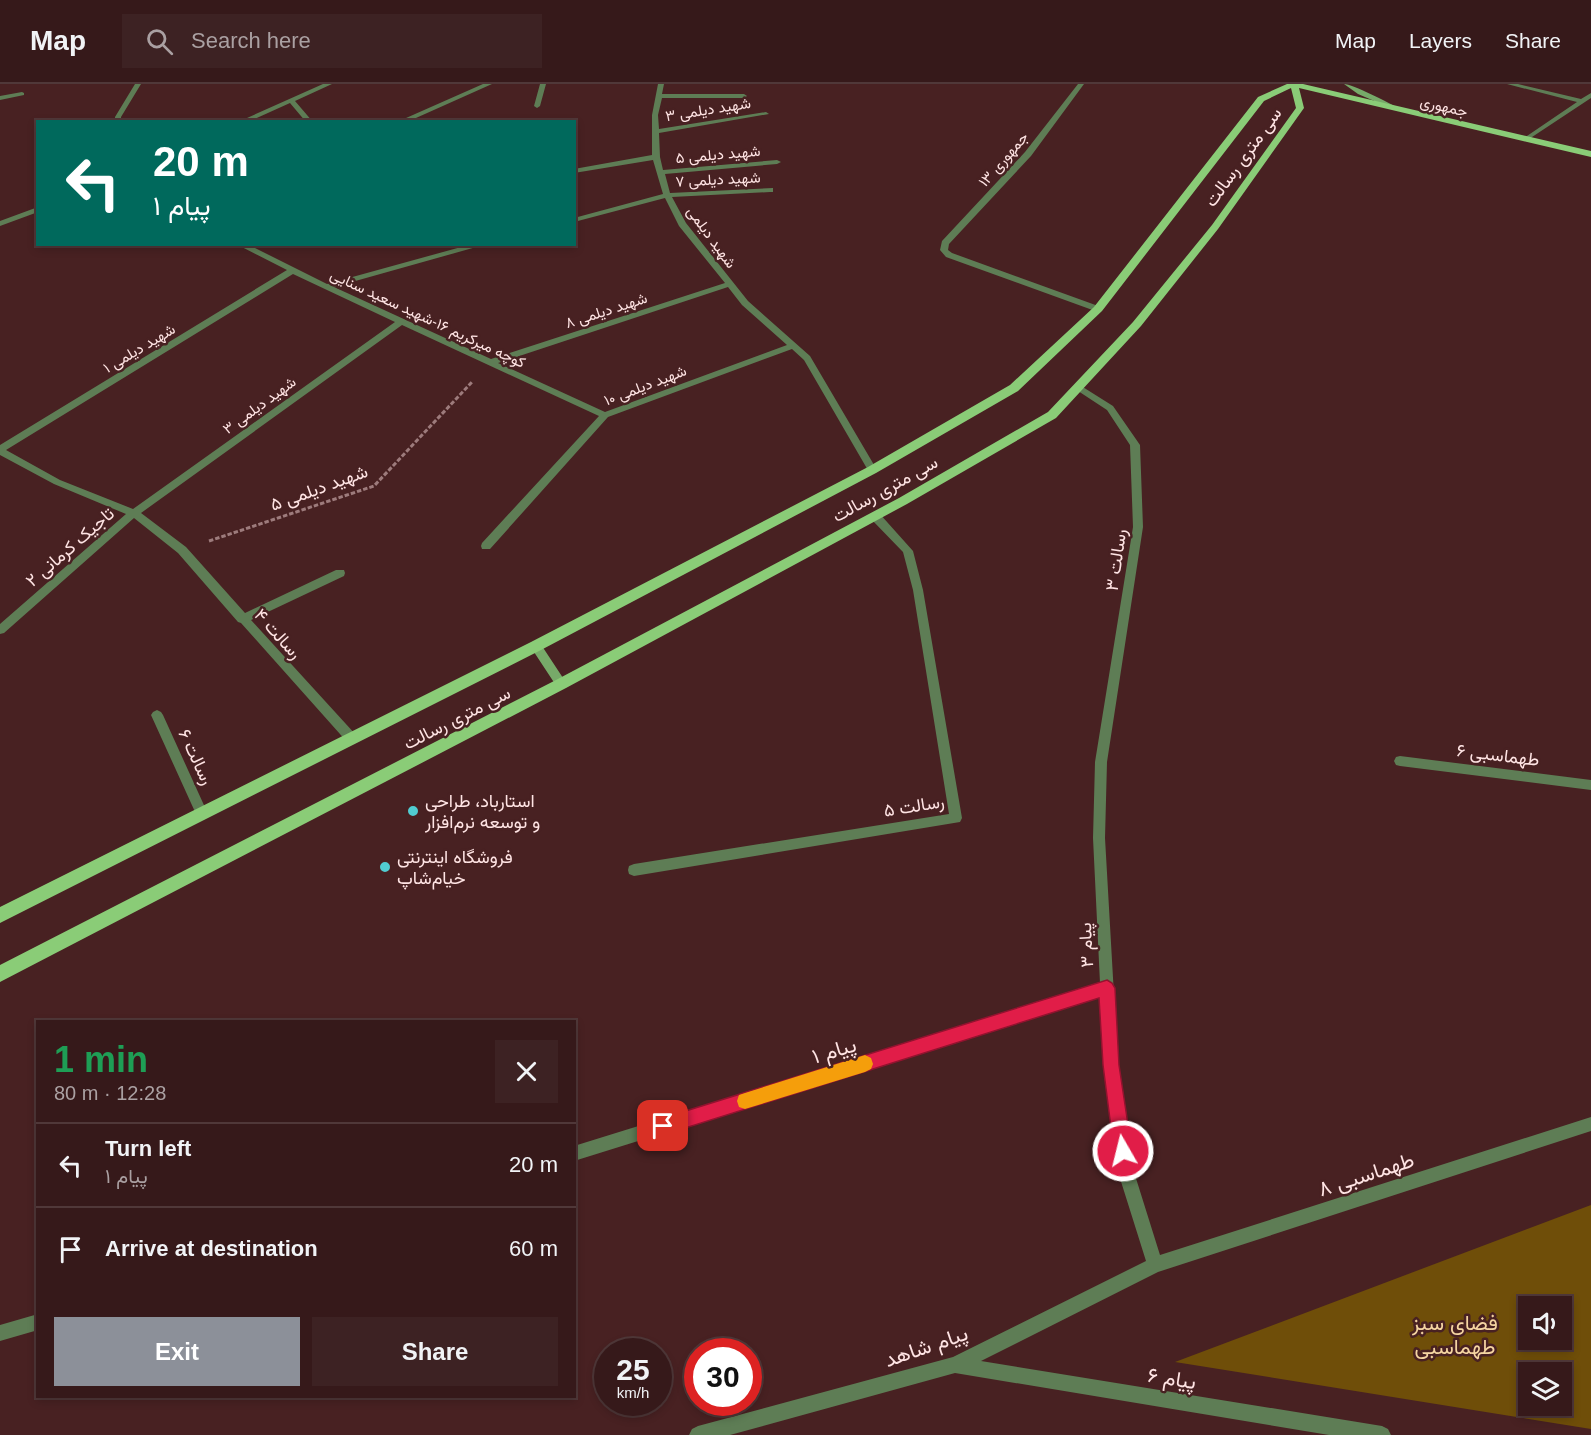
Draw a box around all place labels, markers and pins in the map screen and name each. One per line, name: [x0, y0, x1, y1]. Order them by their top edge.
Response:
place label: استارباد، طراحی و توسعه نرم‌افزار: [424, 791, 540, 834]
marker: استارباد، طراحی و توسعه نرم‌افزار: [406, 804, 420, 818]
place label: فروشگاه اینترنتی خیام‌شاپ: [397, 847, 513, 890]
marker: فروشگاه اینترنتی خیام‌شاپ: [378, 860, 392, 874]
pin: [637, 1100, 688, 1151]

